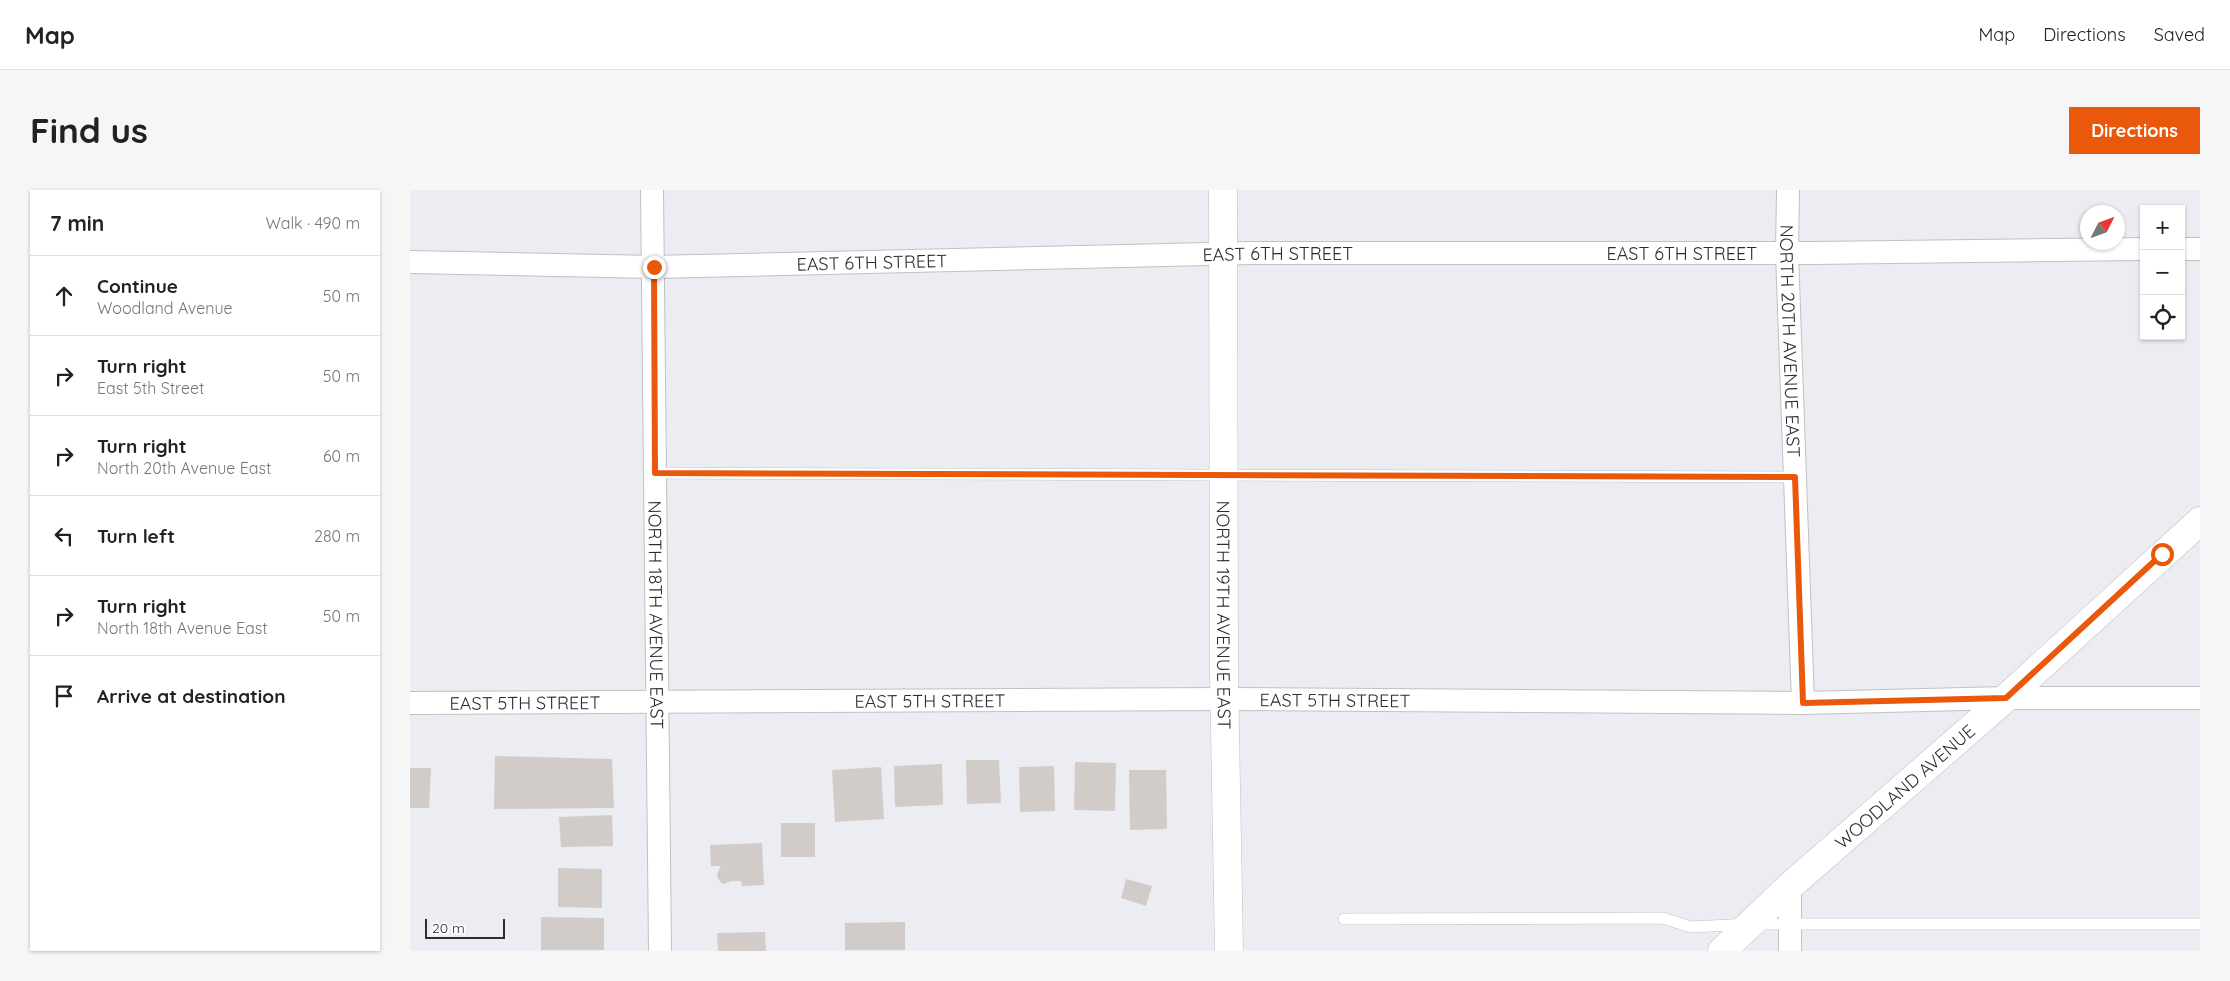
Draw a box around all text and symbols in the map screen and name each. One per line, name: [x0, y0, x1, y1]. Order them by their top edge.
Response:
text: Map: [25, 20, 75, 50]
text: Map: [1978, 23, 2015, 46]
text: Directions: [2043, 23, 2126, 46]
text: Saved: [2154, 23, 2205, 46]
button: Directions: [2069, 107, 2200, 154]
text: Find us: [30, 108, 148, 152]
north arrow: [2080, 205, 2125, 250]
map controls: [2140, 205, 2185, 340]
button: +: [2140, 205, 2185, 250]
text: 7 min: [50, 210, 104, 236]
text: Walk · 490 m: [265, 213, 360, 233]
street label: NORTH 20TH AVENUE EAST: [1775, 224, 1806, 458]
street label: EAST 6TH STREET: [1202, 242, 1353, 266]
street label: EAST 6TH STREET: [1606, 242, 1757, 265]
street label: EAST 6TH STREET: [796, 249, 948, 275]
button: −: [2140, 250, 2185, 295]
route end: [643, 256, 666, 279]
text: Continue: [97, 274, 178, 298]
icon: ahead: [50, 282, 78, 310]
text: 50 m: [323, 286, 360, 306]
button: locate: [2140, 295, 2185, 340]
text: Woodland Avenue: [97, 298, 233, 318]
text: Turn right: [97, 354, 186, 378]
icon: right: [50, 362, 78, 390]
text: 50 m: [323, 366, 360, 386]
text: East 5th Street: [97, 378, 204, 398]
text: Turn right: [97, 434, 186, 458]
icon: right: [50, 442, 78, 470]
text: 60 m: [323, 446, 360, 466]
text: North 20th Avenue East: [97, 458, 271, 478]
street label: NORTH 18TH AVENUE EAST: [644, 500, 669, 730]
street label: NORTH 19TH AVENUE EAST: [1212, 500, 1237, 730]
icon: left: [50, 522, 78, 550]
text: Turn left: [97, 524, 175, 548]
text: 280 m: [314, 526, 360, 546]
route start: [2151, 543, 2174, 566]
text: Turn right: [97, 594, 186, 618]
icon: right: [50, 602, 78, 630]
text: 50 m: [323, 606, 360, 626]
text: North 18th Avenue East: [97, 618, 268, 638]
icon: arrive: [50, 682, 78, 710]
text: Arrive at destination: [97, 684, 286, 708]
street label: EAST 5TH STREET: [1260, 688, 1411, 712]
street label: EAST 5TH STREET: [855, 689, 1006, 712]
street label: EAST 5TH STREET: [450, 691, 601, 714]
street label: WOODLAND AVENUE: [1830, 719, 1979, 854]
scale bar: [425, 916, 505, 939]
text: 20 m: [432, 919, 465, 937]

